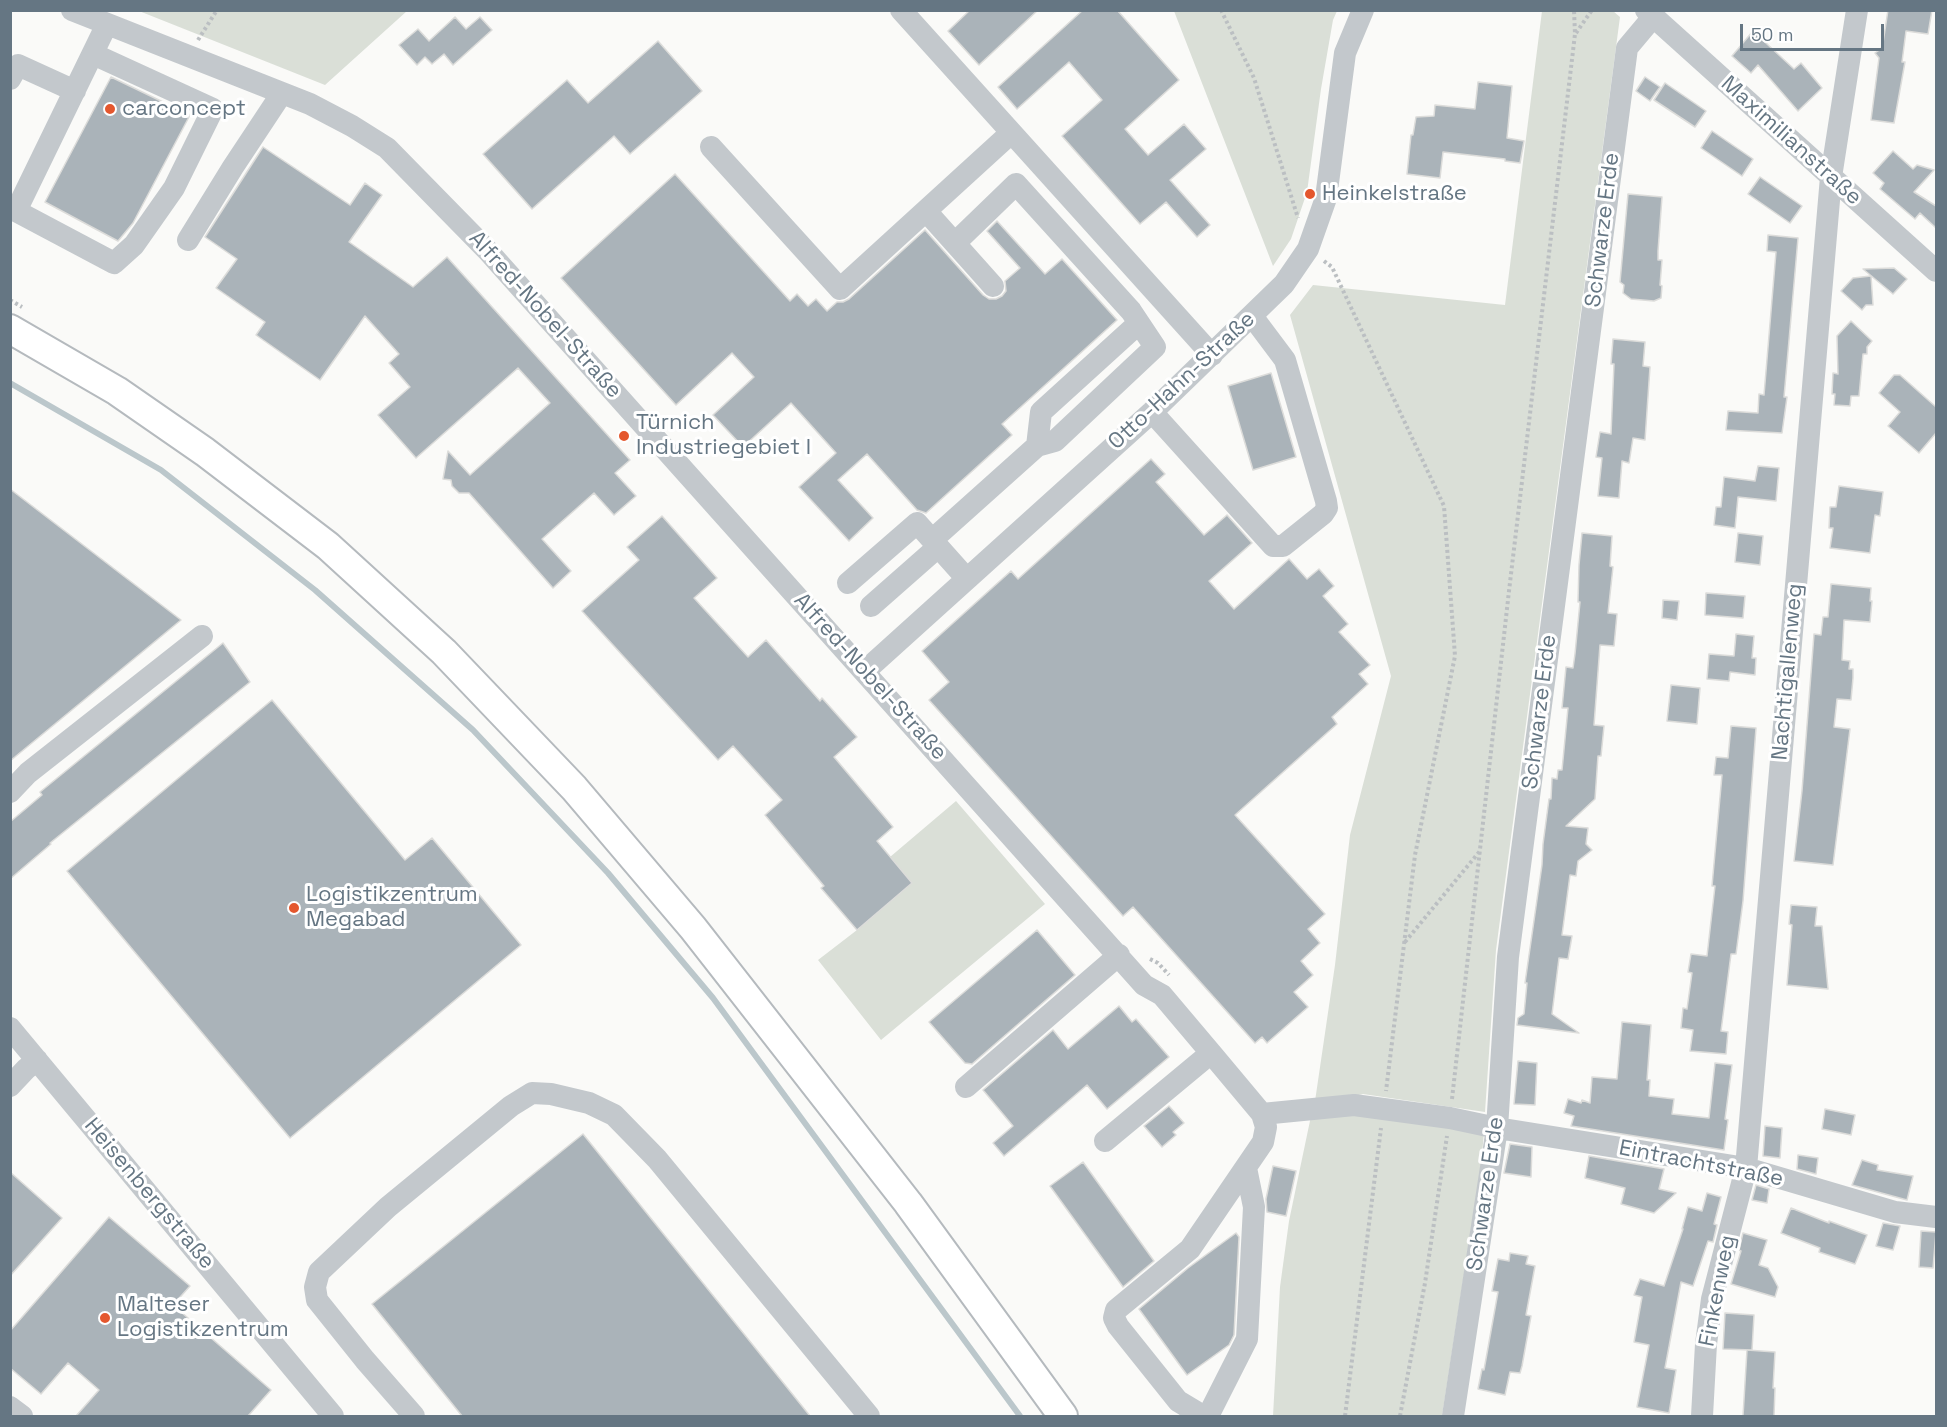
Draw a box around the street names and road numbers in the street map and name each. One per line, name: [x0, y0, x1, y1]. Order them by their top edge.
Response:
street label: Maximilianstraße: [1715, 71, 1867, 211]
street label: Schwarze Erde: [1580, 151, 1626, 309]
street label: Alfred-Nobel-Straße: [463, 226, 627, 404]
street label: Otto-Hahn-Straße: [1103, 306, 1261, 456]
street label: Nachtigallenweg: [1767, 583, 1809, 761]
street label: Alfred-Nobel-Straße: [788, 588, 952, 766]
street label: Schwarze Erde: [1517, 633, 1563, 791]
street label: Heisenbergstraße: [78, 1113, 220, 1275]
street label: Schwarze Erde: [1462, 1115, 1510, 1273]
street label: Eintrachtstraße: [1617, 1135, 1785, 1193]
street label: Finkenweg: [1694, 1233, 1742, 1349]

